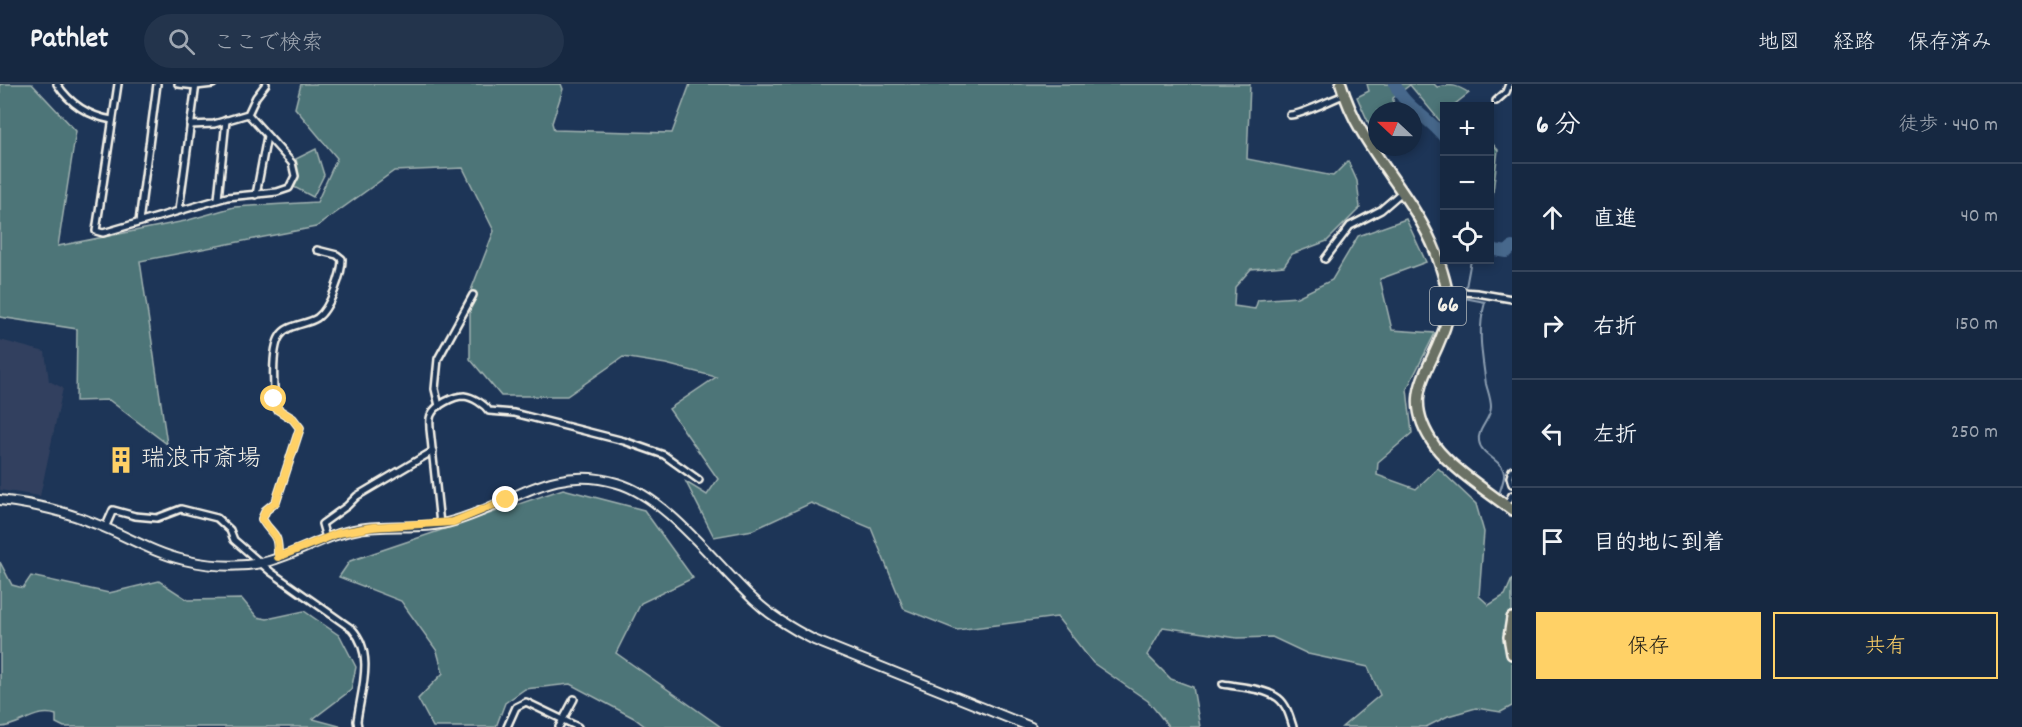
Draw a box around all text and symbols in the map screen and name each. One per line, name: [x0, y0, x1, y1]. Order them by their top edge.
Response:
search box: [144, 14, 564, 68]
text: Pathlet: [30, 21, 108, 61]
icon: search: [165, 25, 198, 58]
text: ここで検索: [213, 29, 323, 60]
text: 地図: [1758, 29, 1800, 59]
text: 経路: [1833, 29, 1875, 59]
text: 保存済み: [1908, 29, 1992, 59]
north arrow: [1368, 102, 1422, 156]
map controls: [1440, 102, 1494, 264]
button: +: [1440, 102, 1494, 156]
text: 6 分: [1536, 108, 1581, 145]
text: 徒歩 · 440 m: [1898, 112, 1998, 140]
button: −: [1440, 156, 1494, 210]
icon: ahead: [1536, 201, 1569, 234]
text: 40 m: [1960, 203, 1998, 231]
text: 直進: [1593, 205, 1637, 236]
button: locate: [1440, 210, 1494, 264]
road number: 66: [1430, 287, 1466, 325]
icon: right: [1536, 309, 1569, 342]
text: 150 m: [1955, 311, 1998, 339]
text: 右折: [1593, 313, 1637, 344]
route start: [260, 385, 286, 411]
icon: left: [1536, 417, 1569, 450]
text: 250 m: [1951, 419, 1998, 447]
text: 左折: [1593, 421, 1637, 452]
place label: 瑞浪市斎場: [141, 443, 261, 477]
building icon: 瑞浪市斎場: [106, 445, 136, 475]
route end: [492, 486, 518, 512]
icon: arrive: [1536, 525, 1569, 558]
text: 目的地に到着: [1593, 529, 1725, 560]
button: 保存: [1536, 612, 1761, 679]
button: 共有: [1773, 612, 1998, 679]

